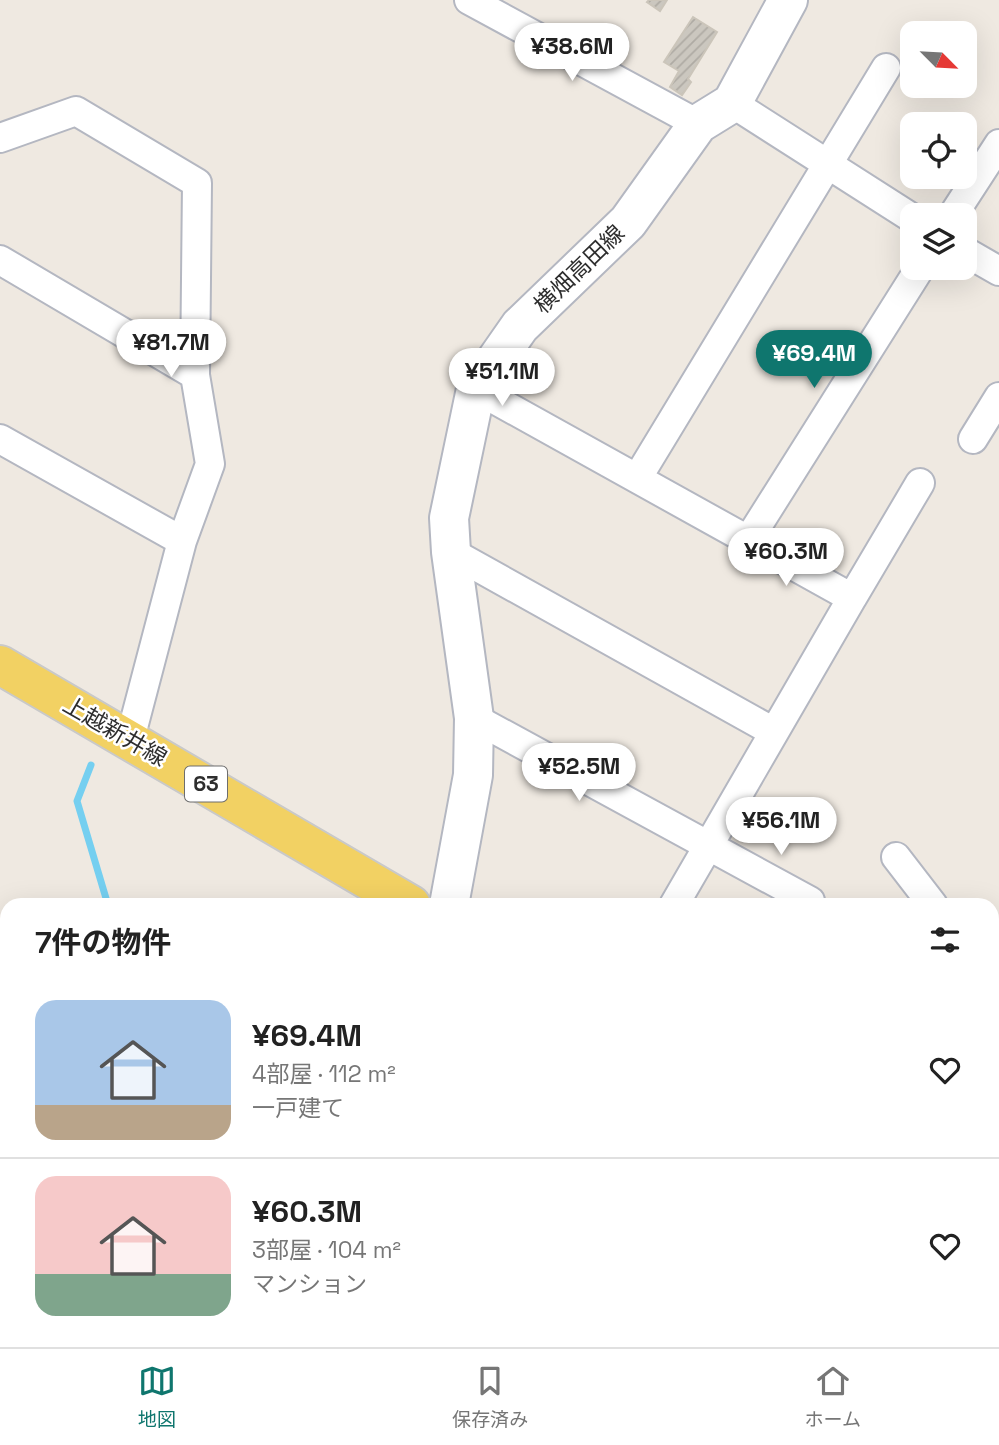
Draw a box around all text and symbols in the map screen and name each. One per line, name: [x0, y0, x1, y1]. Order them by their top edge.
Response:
north arrow: [900, 21, 976, 98]
map controls: [900, 21, 977, 280]
pin: ¥38.6M: [515, 24, 629, 83]
text: ¥38.6M: [530, 31, 614, 61]
button: locate: [900, 112, 977, 189]
button: layers: [900, 203, 977, 280]
street label: 横畑高田線: [527, 218, 631, 320]
pin: ¥81.7M: [114, 320, 228, 379]
text: ¥81.7M: [132, 327, 210, 357]
pin: ¥69.4M: [757, 330, 871, 390]
text: ¥69.4M: [772, 338, 856, 368]
pin: ¥51.1M: [445, 348, 559, 408]
text: ¥51.1M: [465, 356, 539, 386]
pin: ¥60.3M: [729, 528, 843, 588]
text: ¥60.3M: [744, 536, 828, 566]
street label: 上越新井線: [58, 689, 172, 773]
pin: ¥52.5M: [522, 744, 636, 803]
text: ¥52.5M: [538, 751, 620, 781]
road number: 63: [185, 766, 227, 802]
pin: ¥56.1M: [724, 798, 838, 857]
text: ¥56.1M: [742, 805, 820, 835]
icon: filters: [926, 921, 964, 959]
text: 7件の物件: [35, 923, 172, 962]
text: ¥69.4M: [252, 1016, 362, 1055]
icon: home: [91, 1028, 175, 1112]
icon: heart: [926, 1051, 964, 1089]
text: 4部屋 · 112 m²: [252, 1059, 396, 1089]
text: 一戸建て: [252, 1093, 344, 1123]
text: ¥60.3M: [252, 1192, 362, 1231]
icon: home: [91, 1204, 175, 1288]
icon: heart: [926, 1227, 964, 1265]
text: 3部屋 · 104 m²: [252, 1235, 401, 1265]
text: マンション: [252, 1269, 367, 1299]
tab: 地図: [138, 1362, 176, 1432]
tab: 保存済み: [452, 1362, 528, 1432]
tab: ホーム: [804, 1362, 861, 1432]

